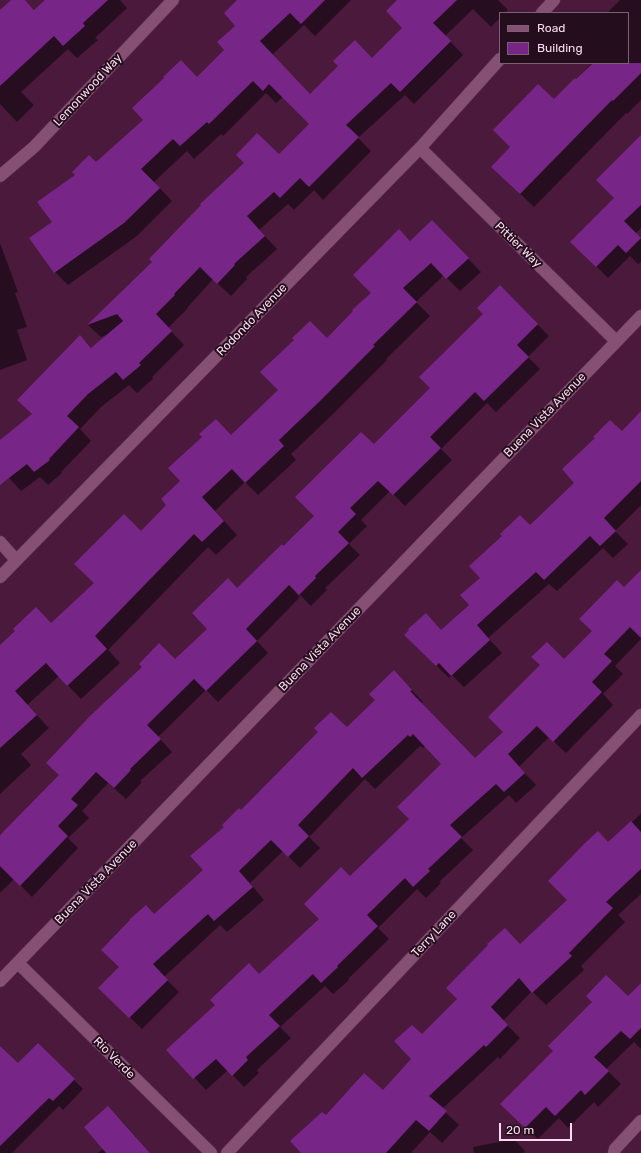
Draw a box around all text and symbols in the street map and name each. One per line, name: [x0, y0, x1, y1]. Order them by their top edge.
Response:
legend: [499, 12, 629, 64]
text: Road: [537, 21, 565, 35]
text: Building: [537, 41, 583, 55]
street label: Lemonwood Way: [51, 51, 125, 129]
street label: Pittier Way: [492, 219, 544, 271]
street label: Rodondo Avenue: [214, 281, 290, 359]
street label: Buena Vista Avenue: [501, 370, 589, 460]
street label: Buena Vista Avenue: [276, 604, 364, 694]
street label: Buena Vista Avenue: [52, 837, 140, 927]
street label: Terry Lane: [409, 908, 459, 960]
street label: Rio Verde: [90, 1034, 138, 1082]
scale bar: [501, 1115, 574, 1141]
text: 20 m: [506, 1123, 534, 1137]

